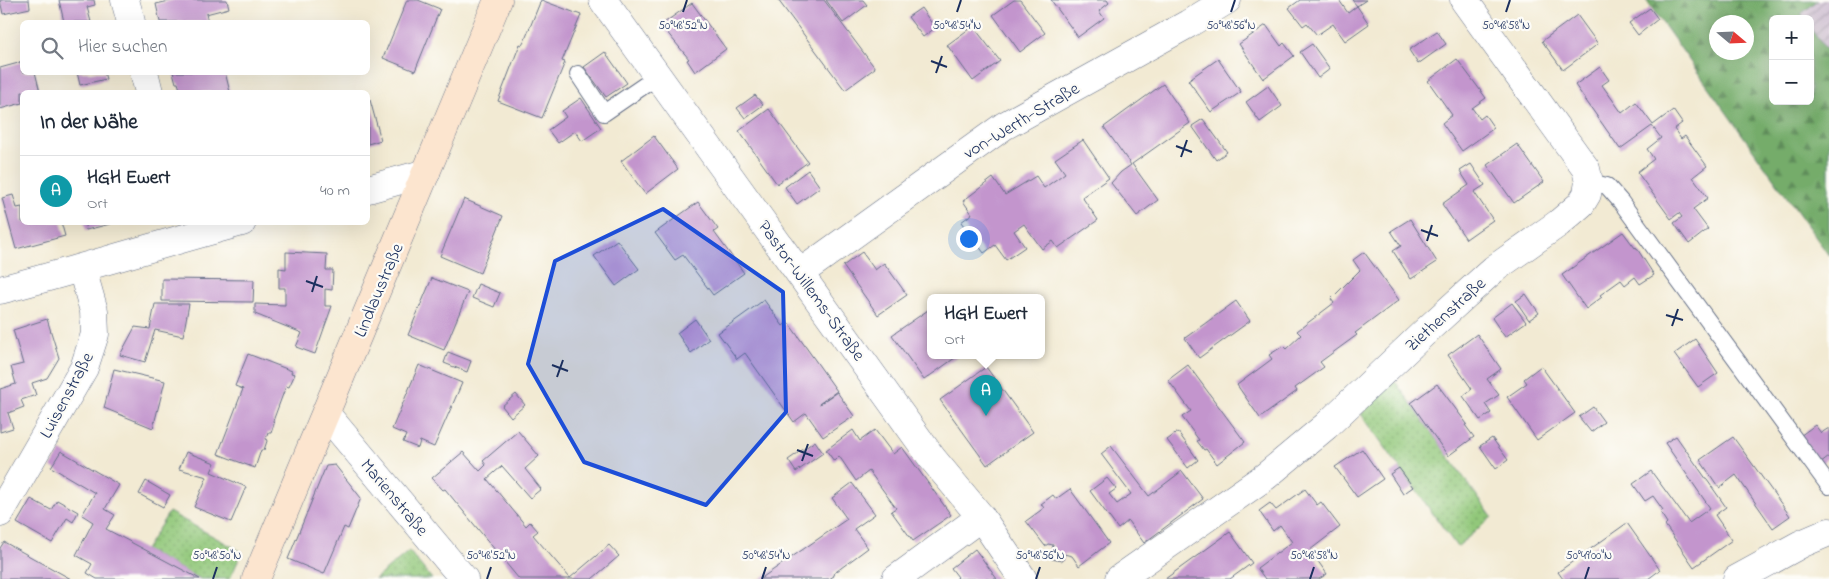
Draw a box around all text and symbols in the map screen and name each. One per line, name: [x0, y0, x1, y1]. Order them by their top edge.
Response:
north arrow: [1709, 15, 1754, 60]
map controls: [1769, 15, 1814, 105]
button: +: [1769, 15, 1814, 60]
text: 50°48'52"N: [658, 17, 708, 35]
text: 50°48'54"N: [933, 17, 981, 35]
text: 50°48'56"N: [1206, 17, 1256, 35]
text: 50°48'58"N: [1482, 17, 1530, 35]
search box: [20, 20, 370, 75]
icon: search: [38, 34, 66, 62]
text: Hier suchen: [78, 34, 167, 61]
button: −: [1769, 60, 1814, 105]
street label: von-Werth-Straße: [959, 76, 1086, 167]
text: In der Nähe: [40, 108, 138, 138]
text: HGH Ewert: [87, 165, 171, 192]
text: A: [51, 179, 61, 203]
text: 40 m: [320, 179, 350, 203]
text: Ort: [87, 192, 108, 216]
street label: Pastor-Willems-Straße: [750, 215, 871, 368]
your location: [956, 226, 982, 252]
street label: Lindlaustraße: [348, 239, 412, 342]
street label: Ziethenstraße: [1400, 271, 1493, 359]
popup: [927, 294, 1045, 359]
text: HGH Ewert: [944, 301, 1028, 328]
text: Ort: [944, 328, 965, 352]
street label: Luisenstraße: [34, 347, 102, 444]
pin: A: [970, 375, 1002, 416]
street label: Marienstraße: [353, 454, 434, 544]
text: 50°48'50"N: [193, 547, 241, 565]
text: 50°48'52"N: [466, 547, 516, 565]
text: 50°48'54"N: [742, 547, 790, 565]
text: 50°48'56"N: [1015, 547, 1065, 565]
text: 50°48'58"N: [1290, 547, 1338, 565]
text: 50°49'00"N: [1566, 547, 1612, 565]

